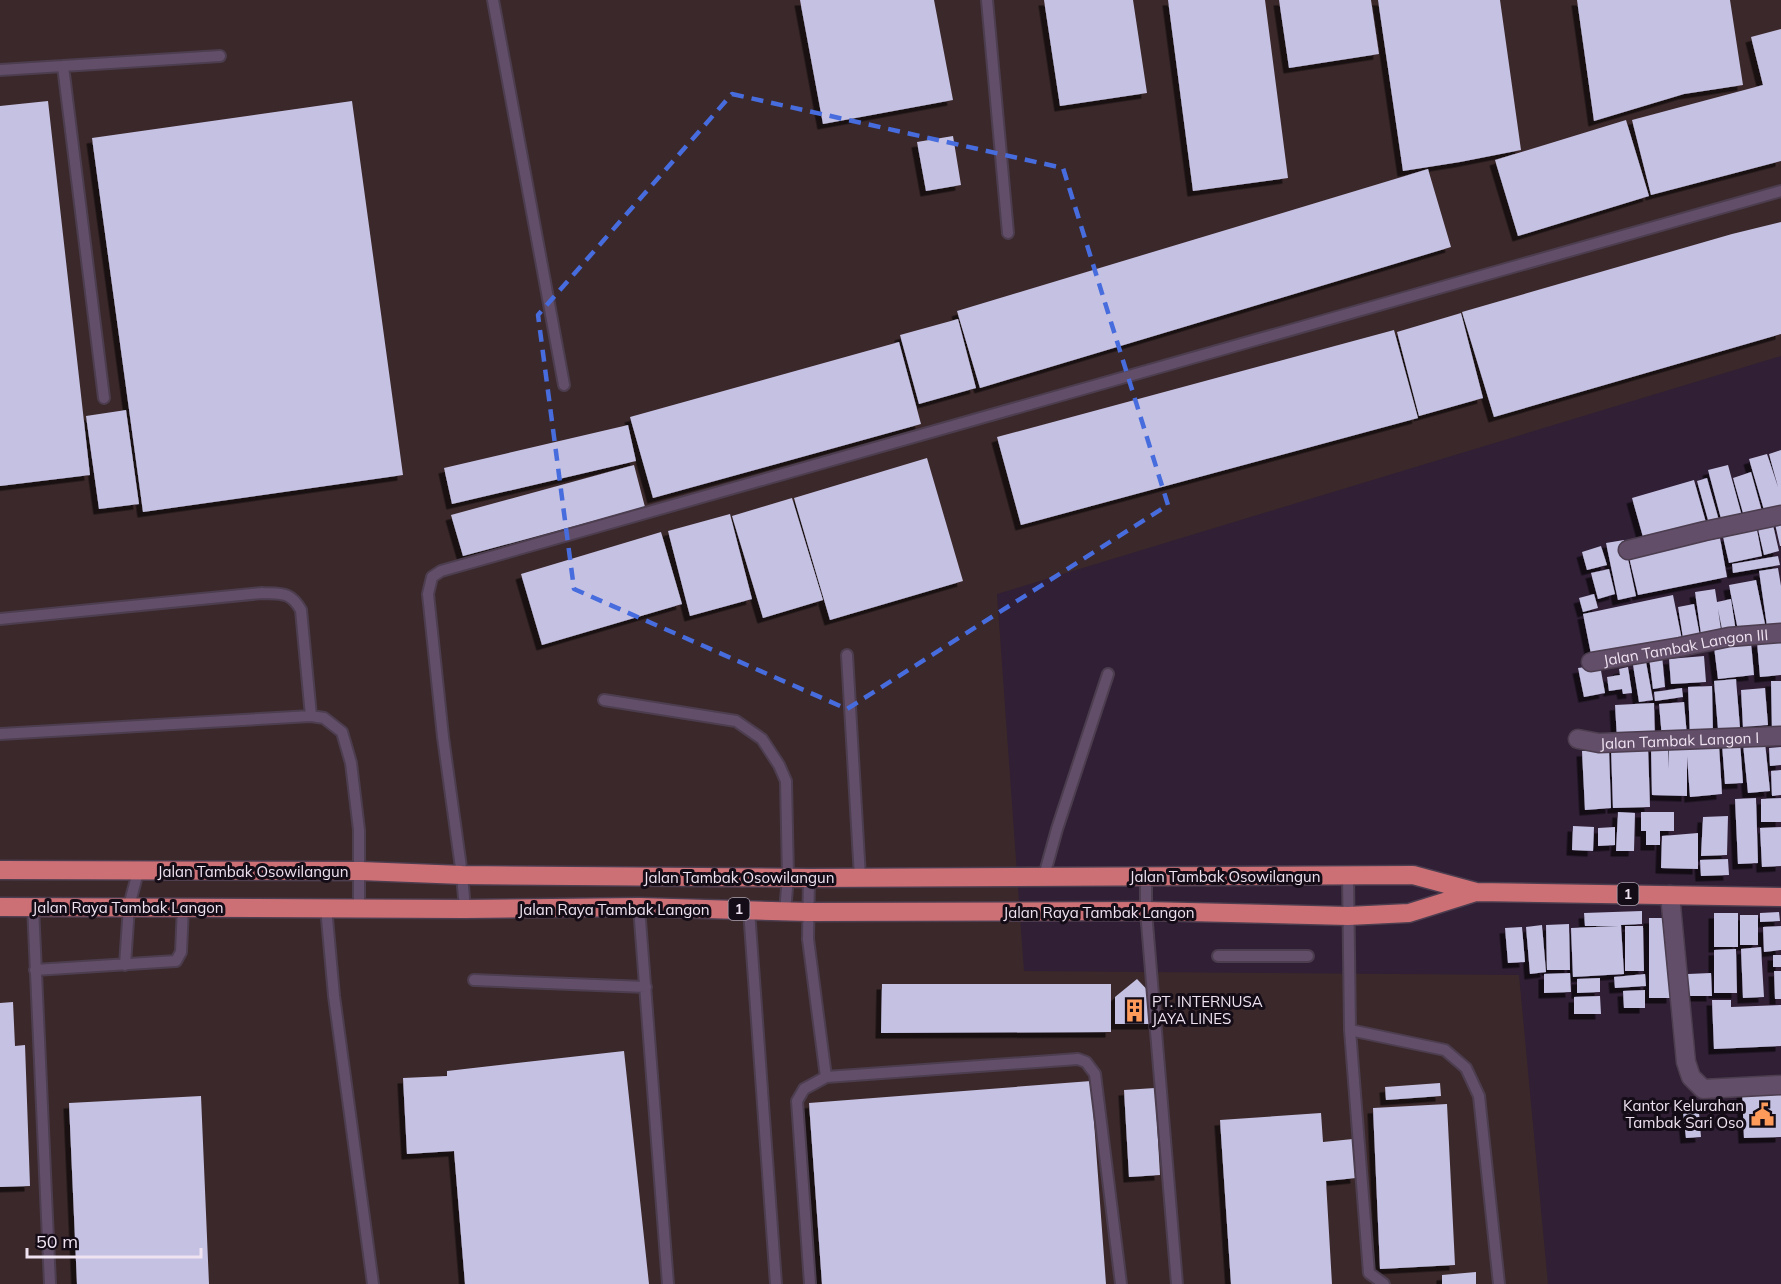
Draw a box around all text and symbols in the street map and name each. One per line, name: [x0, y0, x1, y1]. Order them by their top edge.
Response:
street label: Jalan Tambak Langon III: [1602, 625, 1769, 669]
street label: Jalan Tambak Langon I: [1600, 727, 1760, 752]
street label: Jalan Tambak Osowilangun: [158, 862, 348, 881]
street label: Jalan Tambak Osowilangun: [1130, 867, 1320, 886]
street label: Jalan Tambak Osowilangun: [644, 868, 834, 887]
road number: 1: [1618, 883, 1638, 905]
street label: Jalan Raya Tambak Langon: [32, 898, 224, 917]
road number: 1: [728, 898, 750, 920]
street label: Jalan Raya Tambak Langon: [518, 900, 710, 919]
street label: Jalan Raya Tambak Langon: [1003, 903, 1195, 922]
place label: PT. INTERNUSA JAYA LINES: [1152, 992, 1263, 1028]
building icon: PT. INTERNUSA JAYA LINES: [1121, 997, 1147, 1023]
place label: Kantor Kelurahan Tambak Sari Oso: [1623, 1096, 1744, 1132]
public building icon: Kantor Kelurahan Tambak Sari Oso: [1749, 1101, 1775, 1127]
scale bar: [27, 1221, 201, 1259]
text: 50 m: [36, 1230, 78, 1253]

